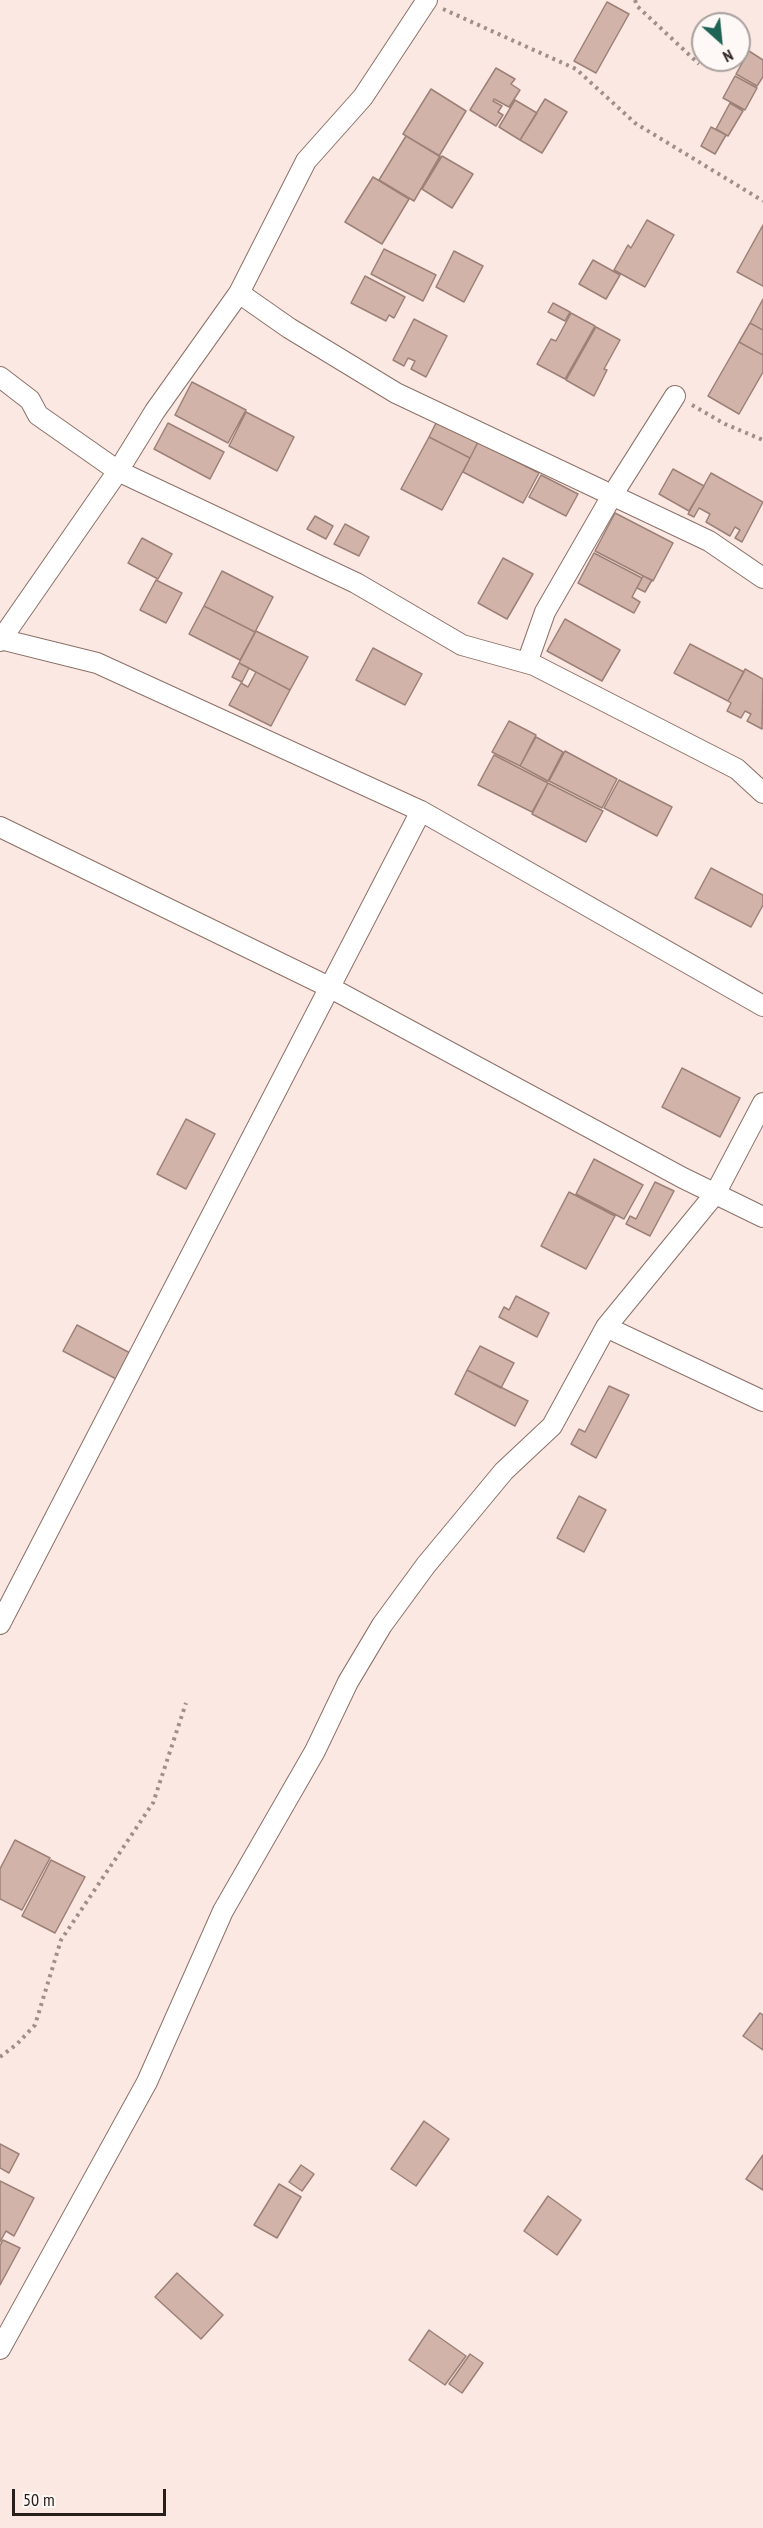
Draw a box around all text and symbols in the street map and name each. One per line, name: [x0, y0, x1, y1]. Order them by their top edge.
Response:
north arrow: [691, 12, 751, 72]
text: N: [720, 45, 737, 67]
scale bar: [15, 2477, 170, 2515]
text: 50 m: [23, 2488, 55, 2511]

